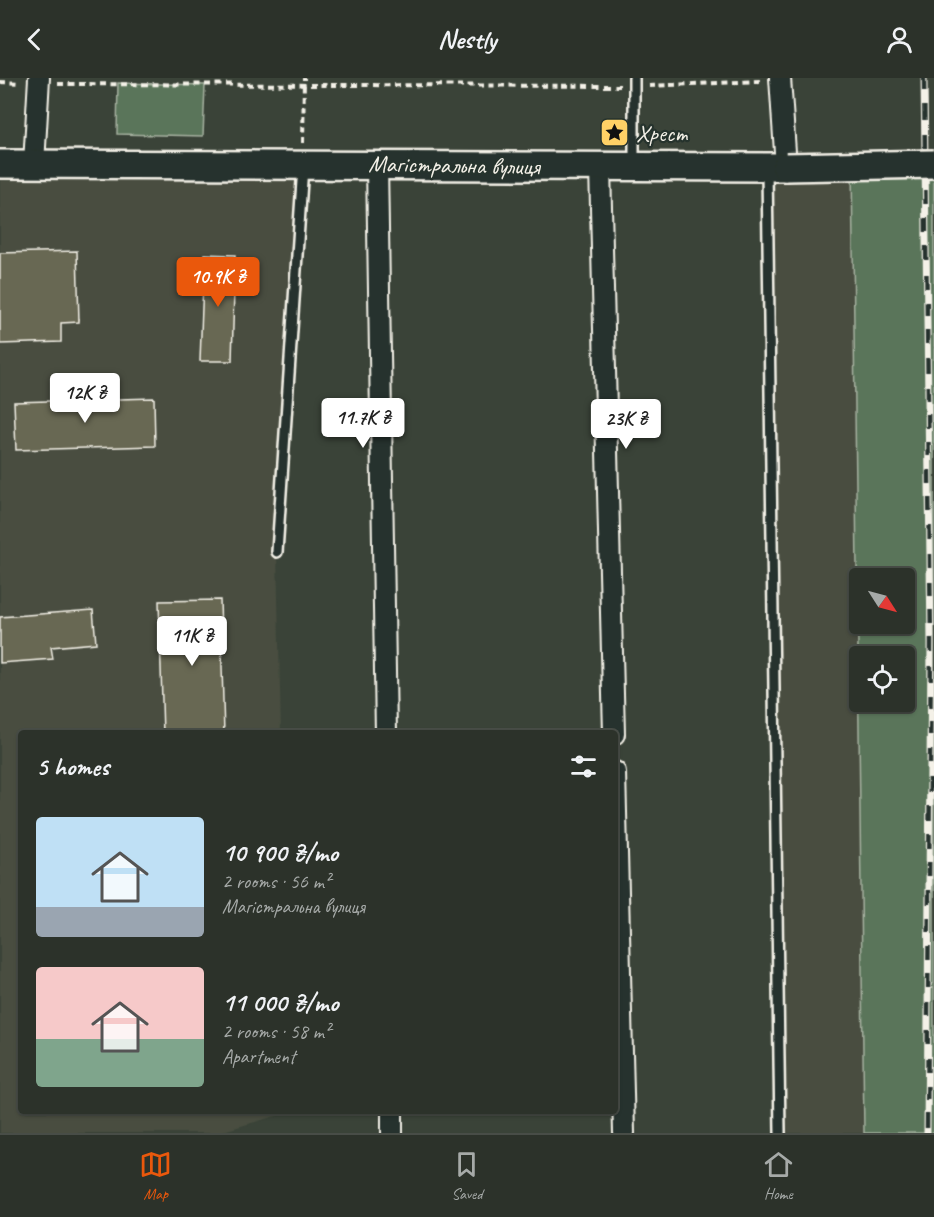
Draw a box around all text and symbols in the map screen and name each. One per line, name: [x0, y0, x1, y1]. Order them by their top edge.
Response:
text: Nestly: [438, 22, 496, 56]
icon: back: [18, 23, 51, 56]
icon: person: [883, 23, 916, 56]
place icon: Хрест: [599, 117, 631, 149]
place label: Хрест: [636, 118, 688, 148]
street label: Магістральна вулиця: [368, 149, 541, 182]
pin: 10.9K ₴: [163, 257, 273, 308]
text: 10.9K ₴: [191, 264, 245, 289]
pin: 12K ₴: [43, 373, 127, 424]
text: 12K ₴: [64, 380, 106, 405]
pin: 11.7K ₴: [308, 398, 418, 449]
pin: 23K ₴: [584, 399, 668, 450]
text: 11.7K ₴: [335, 405, 391, 430]
text: 23K ₴: [605, 406, 647, 431]
north arrow: [849, 568, 915, 634]
map controls: [849, 568, 915, 712]
pin: 11K ₴: [150, 616, 234, 667]
text: 11K ₴: [171, 623, 213, 648]
button: locate: [849, 646, 915, 712]
text: 5 homes: [36, 750, 109, 783]
icon: filters: [567, 750, 600, 783]
text: 10 900 ₴/mo: [222, 836, 338, 869]
icon: home: [84, 841, 156, 913]
text: 2 rooms · 56 m²: [222, 869, 330, 894]
text: Магістральна вулиця: [222, 894, 365, 919]
text: 11 000 ₴/mo: [222, 986, 338, 1019]
icon: home: [84, 991, 156, 1063]
text: 2 rooms · 58 m²: [222, 1019, 330, 1044]
text: Apartment: [222, 1044, 295, 1069]
tab: Map: [139, 1148, 172, 1204]
tab: Saved: [450, 1148, 483, 1204]
tab: Home: [762, 1148, 795, 1204]

